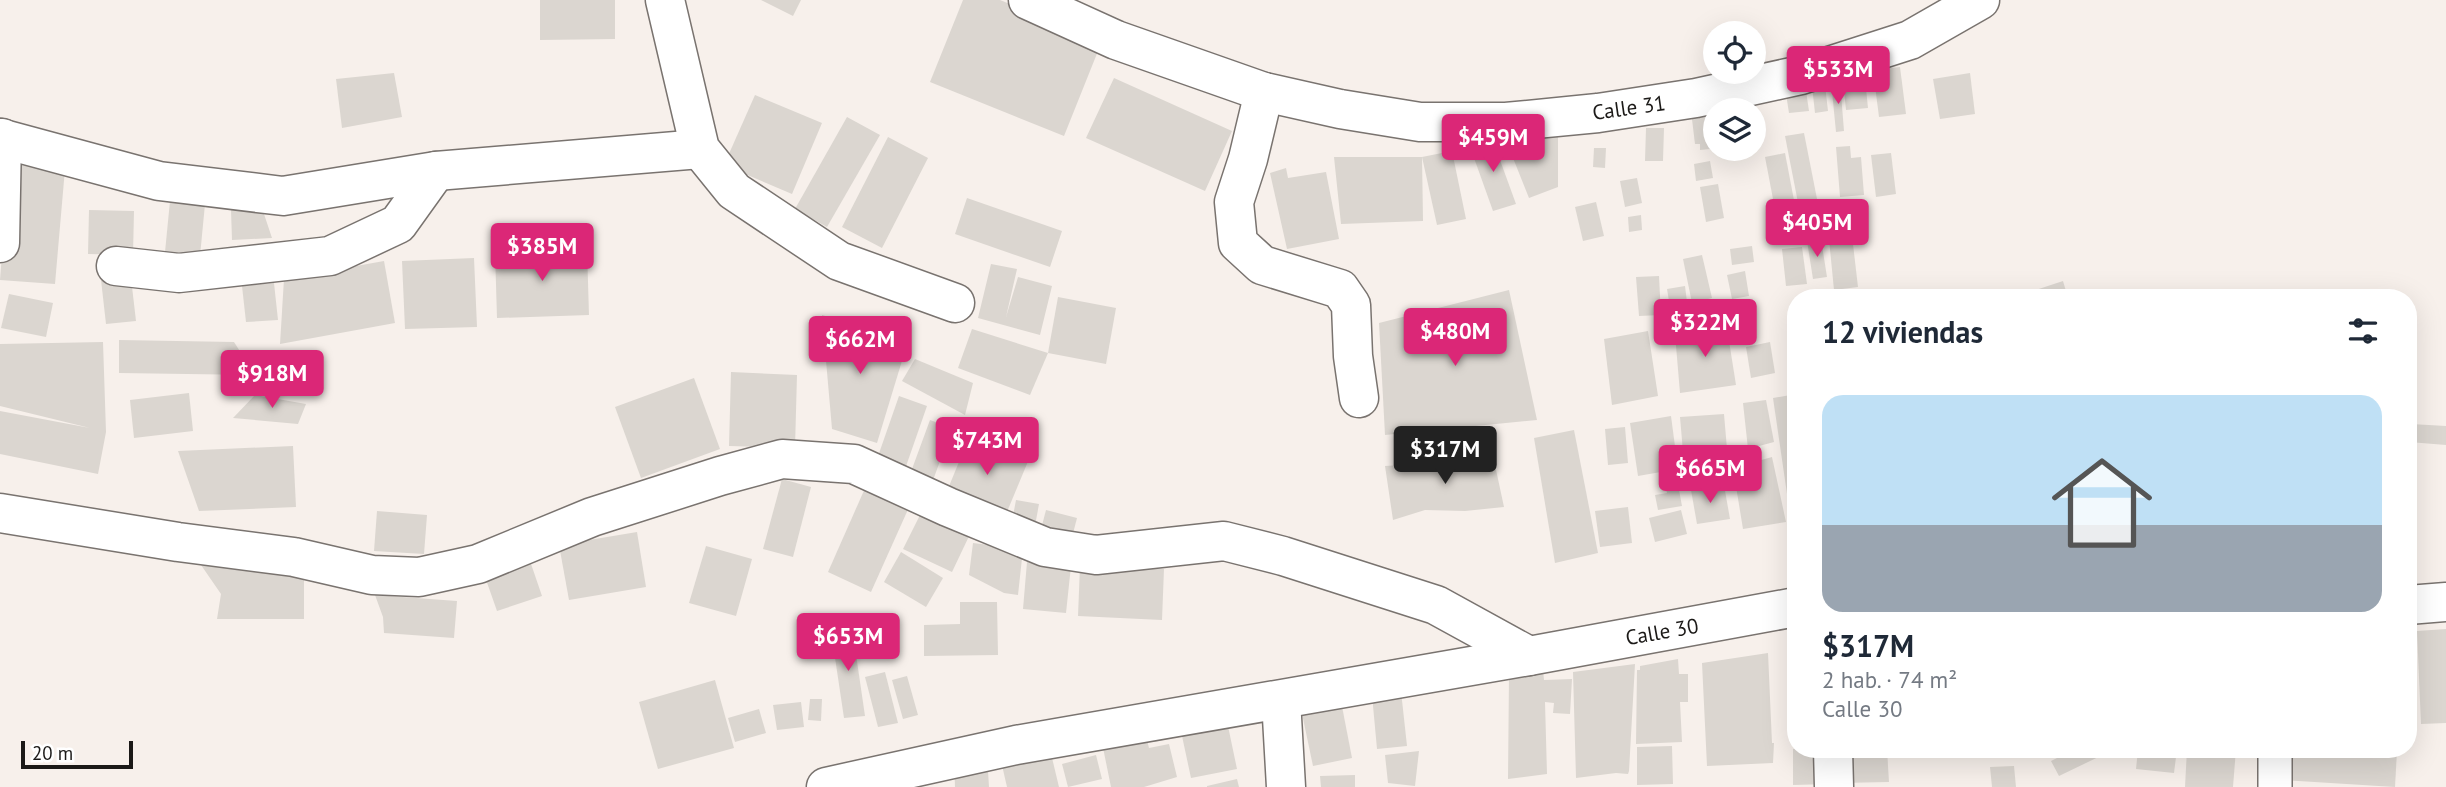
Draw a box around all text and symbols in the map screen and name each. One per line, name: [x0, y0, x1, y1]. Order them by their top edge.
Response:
map controls: [1703, 21, 1766, 161]
button: locate: [1703, 21, 1766, 84]
pin: $533M: [1789, 46, 1887, 106]
text: $533M: [1803, 54, 1873, 83]
street label: Calle 31: [1591, 89, 1667, 126]
button: layers: [1703, 98, 1766, 161]
pin: $459M: [1444, 114, 1542, 174]
text: $459M: [1458, 122, 1528, 151]
pin: $405M: [1768, 200, 1866, 259]
text: $405M: [1782, 207, 1852, 236]
pin: $385M: [493, 224, 591, 283]
text: $385M: [507, 231, 577, 260]
pin: $322M: [1656, 300, 1754, 359]
text: $322M: [1670, 307, 1740, 336]
pin: $480M: [1406, 308, 1504, 368]
text: 12 viviendas: [1822, 312, 1983, 351]
icon: filters: [2344, 312, 2382, 350]
pin: $662M: [811, 316, 909, 376]
text: $480M: [1420, 316, 1490, 345]
text: $662M: [825, 324, 895, 353]
pin: $918M: [223, 350, 321, 410]
text: $918M: [237, 358, 307, 387]
pin: $743M: [938, 418, 1036, 477]
text: $743M: [952, 425, 1022, 454]
pin: $317M: [1396, 426, 1494, 486]
text: $317M: [1410, 434, 1480, 463]
icon: home: [2039, 440, 2165, 566]
pin: $665M: [1661, 446, 1759, 505]
text: $665M: [1675, 453, 1745, 482]
street label: Calle 30: [1623, 612, 1700, 651]
pin: $653M: [799, 614, 897, 673]
text: $653M: [813, 621, 883, 650]
text: $317M: [1822, 626, 1914, 665]
text: 2 hab. · 74 m²: [1822, 665, 1957, 694]
text: Calle 30: [1822, 694, 1902, 723]
scale bar: [21, 738, 133, 770]
text: 20 m: [32, 741, 73, 765]

